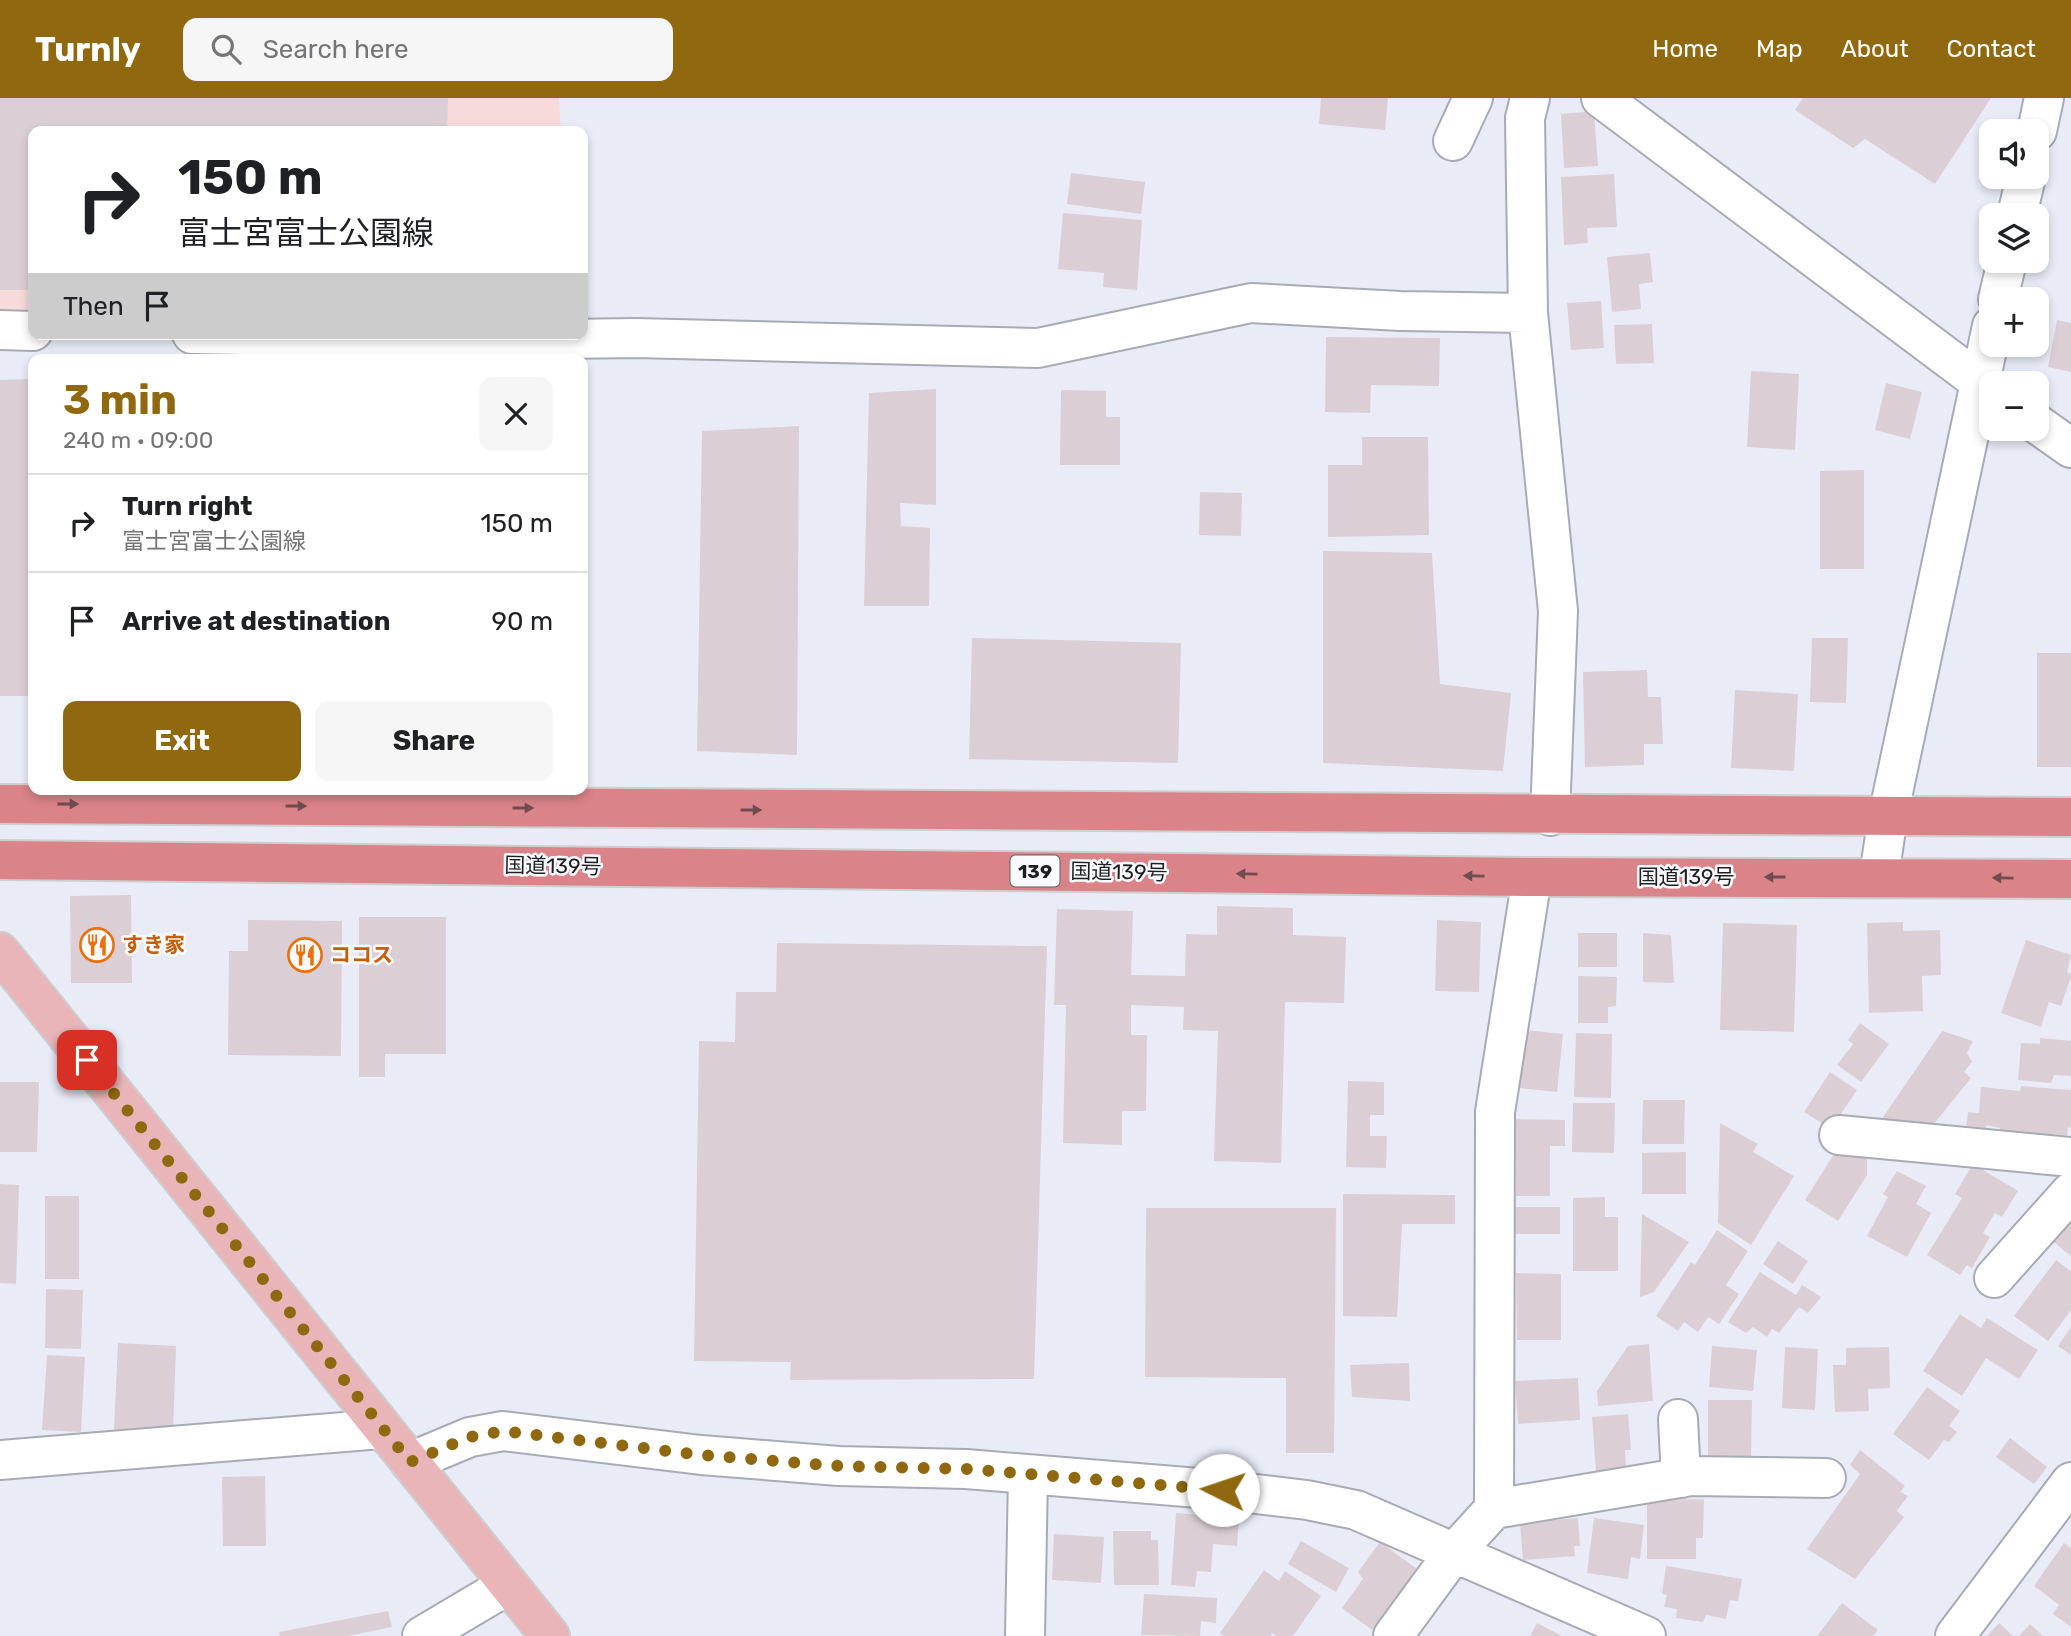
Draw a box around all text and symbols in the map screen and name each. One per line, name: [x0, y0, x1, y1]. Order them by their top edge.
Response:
search box: [183, 18, 673, 81]
text: Turnly: [35, 30, 141, 69]
icon: search: [207, 30, 245, 68]
text: Search here: [263, 34, 409, 65]
text: Home: [1652, 35, 1718, 63]
text: Map: [1756, 35, 1803, 63]
text: About: [1841, 35, 1909, 63]
text: Contact: [1947, 35, 2036, 63]
map controls: [1979, 119, 2049, 441]
button: sound: [1979, 119, 2049, 189]
text: 150 m: [178, 148, 323, 206]
icon: right: [63, 154, 154, 245]
button: layers: [1979, 203, 2049, 273]
text: 富士宮富士公園線: [178, 214, 434, 252]
icon: arrive: [138, 287, 176, 325]
button: +: [1979, 287, 2049, 357]
text: Then: [63, 291, 124, 322]
button: −: [1979, 371, 2049, 441]
text: 3 min: [63, 375, 177, 425]
button: close: [479, 377, 553, 451]
text: 240 m · 09:00: [63, 426, 213, 454]
text: Turn right: [122, 491, 252, 522]
icon: right: [63, 504, 101, 542]
text: 150 m: [480, 508, 553, 539]
text: 富士宮富士公園線: [122, 527, 306, 555]
icon: arrive: [63, 602, 101, 640]
text: Arrive at destination: [122, 606, 390, 637]
text: 90 m: [492, 606, 553, 637]
button: Exit: [63, 701, 301, 781]
button: Share: [315, 701, 553, 781]
one-way arrow: [57, 799, 79, 810]
one-way arrow: [285, 800, 307, 812]
one-way arrow: [512, 802, 534, 814]
one-way arrow: [740, 804, 762, 816]
street label: 国道139号: [504, 852, 602, 879]
road number: 139: [1010, 856, 1060, 886]
street label: 国道139号: [1070, 858, 1168, 885]
street label: 国道139号: [1637, 864, 1735, 889]
one-way arrow: [1236, 868, 1258, 880]
one-way arrow: [1463, 871, 1485, 882]
one-way arrow: [1764, 871, 1786, 883]
one-way arrow: [1992, 872, 2014, 884]
restaurant icon: すき家: [78, 926, 116, 964]
place label: すき家: [122, 932, 185, 957]
restaurant icon: ココス: [286, 936, 324, 974]
place label: ココス: [330, 942, 393, 967]
pin: [57, 1030, 117, 1090]
icon: arrive: [68, 1041, 106, 1079]
position arrow: [1186, 1453, 1260, 1527]

